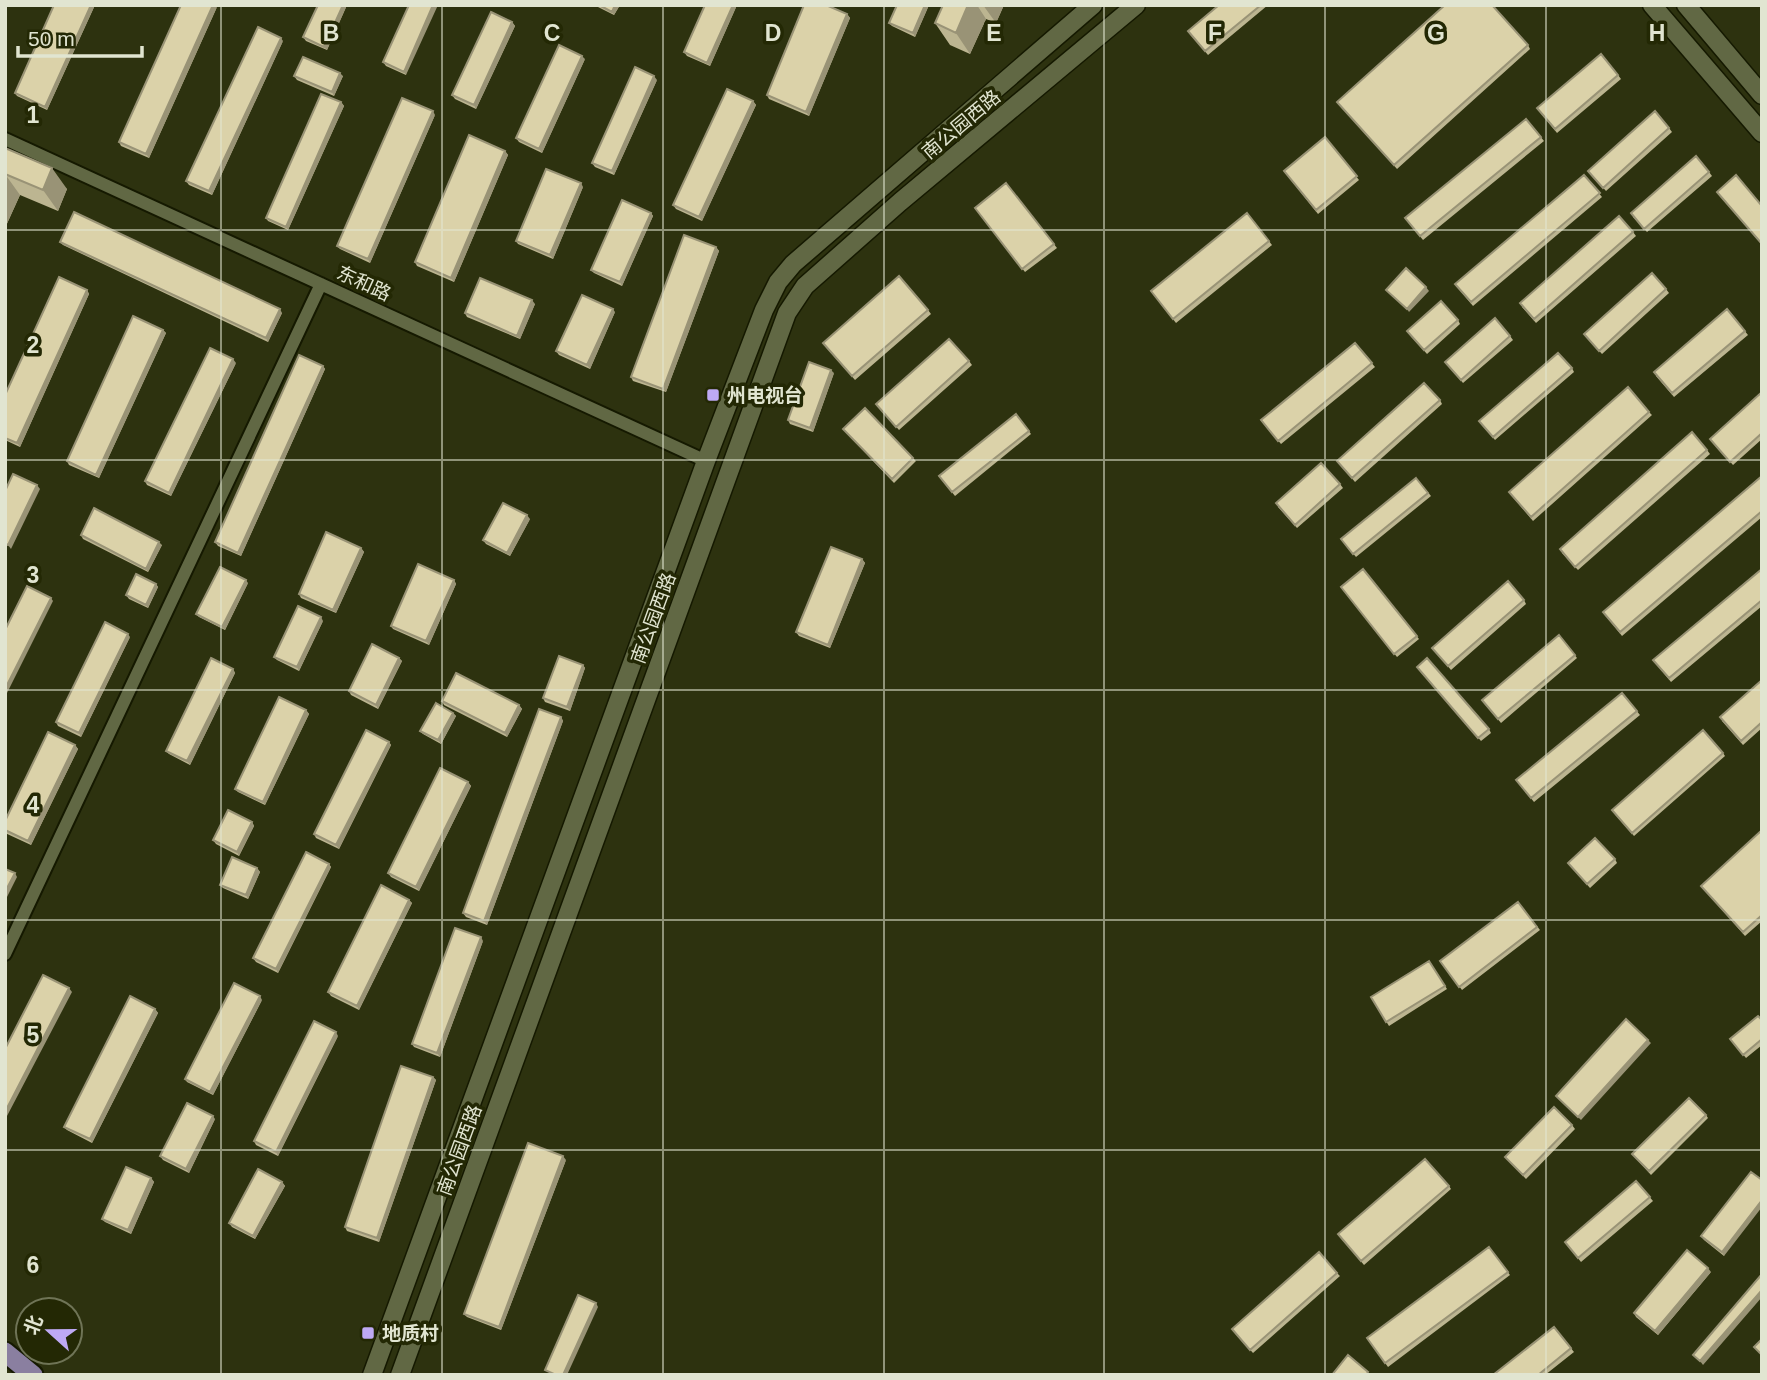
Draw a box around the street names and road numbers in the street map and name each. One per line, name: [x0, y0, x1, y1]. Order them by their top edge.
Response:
street label: 南公园西路: [918, 86, 1004, 163]
street label: 东和路: [334, 262, 394, 305]
street label: 南公园西路: [627, 570, 680, 666]
street label: 南公园西路: [433, 1102, 486, 1198]

